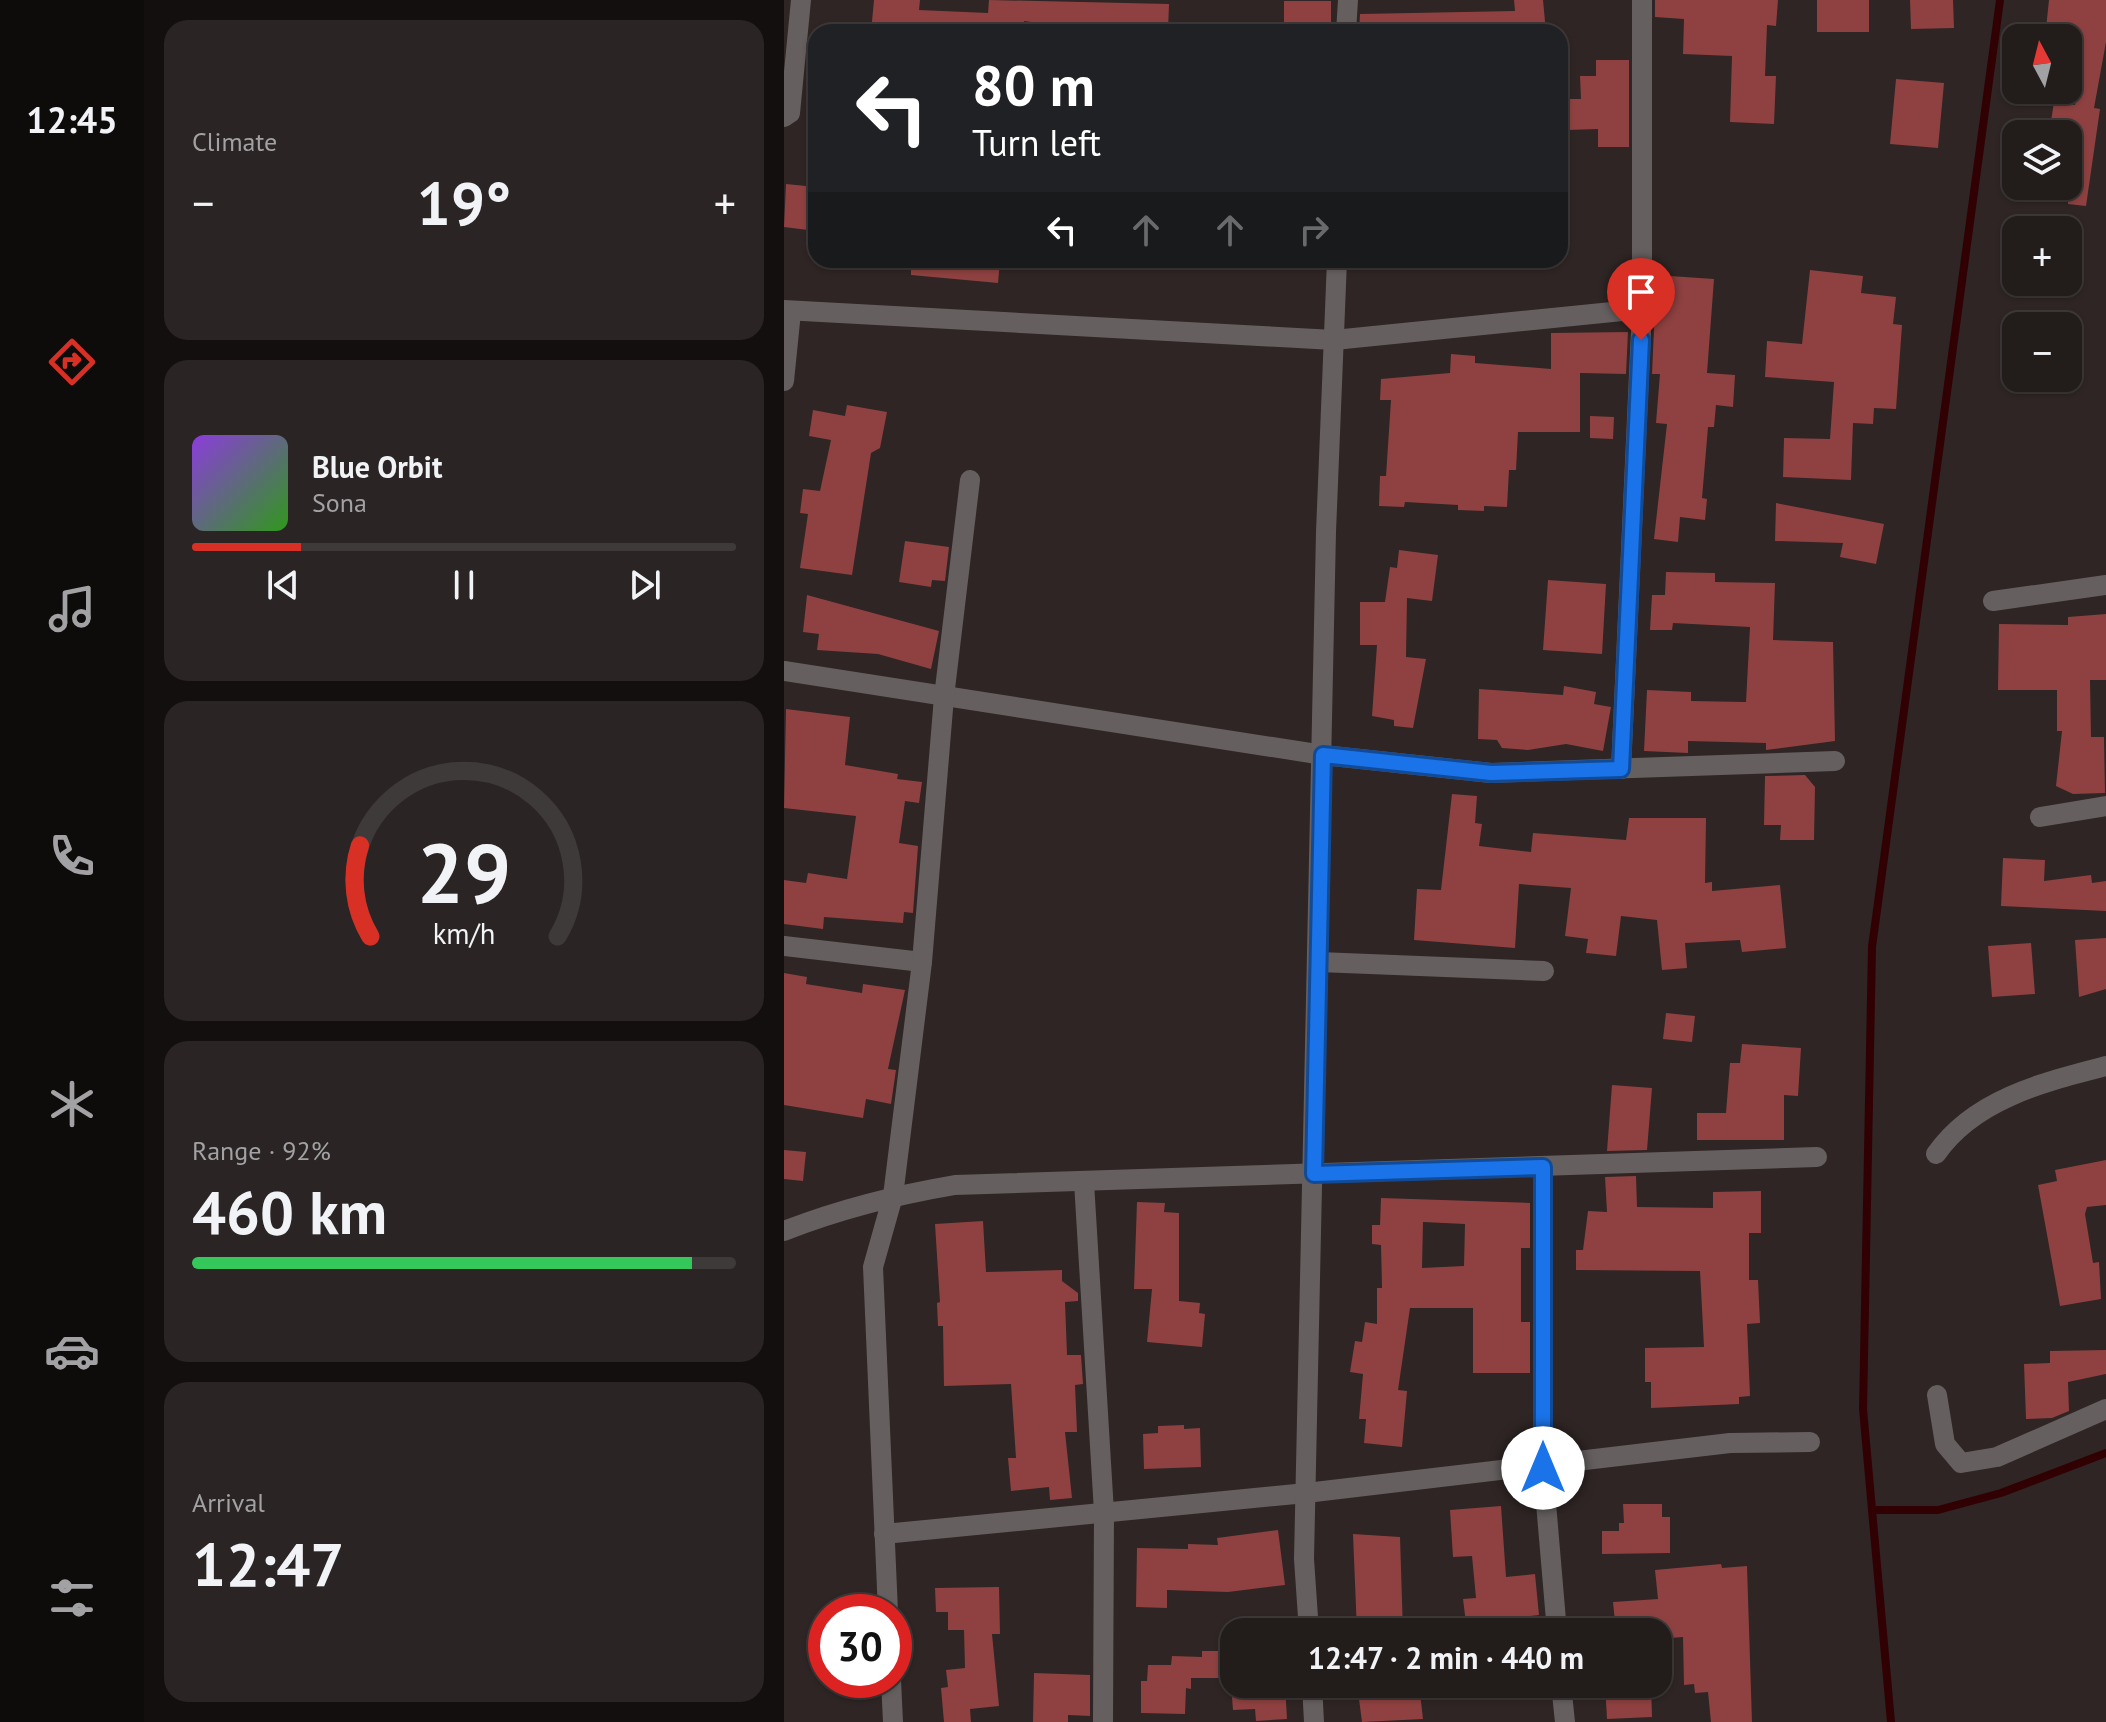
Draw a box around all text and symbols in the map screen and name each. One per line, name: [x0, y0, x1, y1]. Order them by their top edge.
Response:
north arrow: [2002, 24, 2082, 104]
map controls: [2002, 24, 2082, 392]
text: 80 m: [972, 49, 1095, 121]
icon: left: [840, 56, 944, 160]
text: 12:45: [26, 96, 118, 143]
text: Turn left: [972, 119, 1101, 166]
button: layers: [2002, 120, 2082, 200]
text: Climate: [192, 125, 277, 158]
text: 19°: [417, 164, 511, 242]
text: −: [192, 174, 214, 231]
text: +: [714, 174, 736, 231]
icon: left: [1040, 208, 1084, 252]
icon: ahead: [1124, 208, 1168, 252]
icon: ahead: [1208, 208, 1252, 252]
icon: right: [1292, 208, 1336, 252]
button: +: [2002, 216, 2082, 296]
pin: [1607, 258, 1675, 340]
icon: arrive: [1619, 270, 1663, 314]
button: −: [2002, 312, 2082, 392]
icon: directions: [44, 334, 100, 390]
text: Blue Orbit: [312, 447, 442, 486]
text: Sona: [312, 486, 367, 519]
icon: previous: [261, 563, 305, 607]
icon: pause: [442, 563, 486, 607]
icon: next: [623, 563, 667, 607]
icon: music: [44, 581, 100, 637]
text: 29: [417, 818, 511, 926]
icon: phone: [44, 828, 100, 884]
text: km/h: [433, 915, 495, 952]
icon: climate: [44, 1076, 100, 1132]
text: Range · 92%: [192, 1134, 331, 1167]
text: 460 km: [192, 1173, 387, 1251]
icon: car: [44, 1323, 100, 1379]
position arrow: [1501, 1426, 1585, 1510]
text: Arrival: [192, 1486, 265, 1519]
text: 12:47: [192, 1525, 344, 1603]
icon: filters: [44, 1570, 100, 1626]
speed limit sign: 30: [808, 1594, 912, 1698]
text: 12:47 · 2 min · 440 m: [1308, 1638, 1584, 1677]

